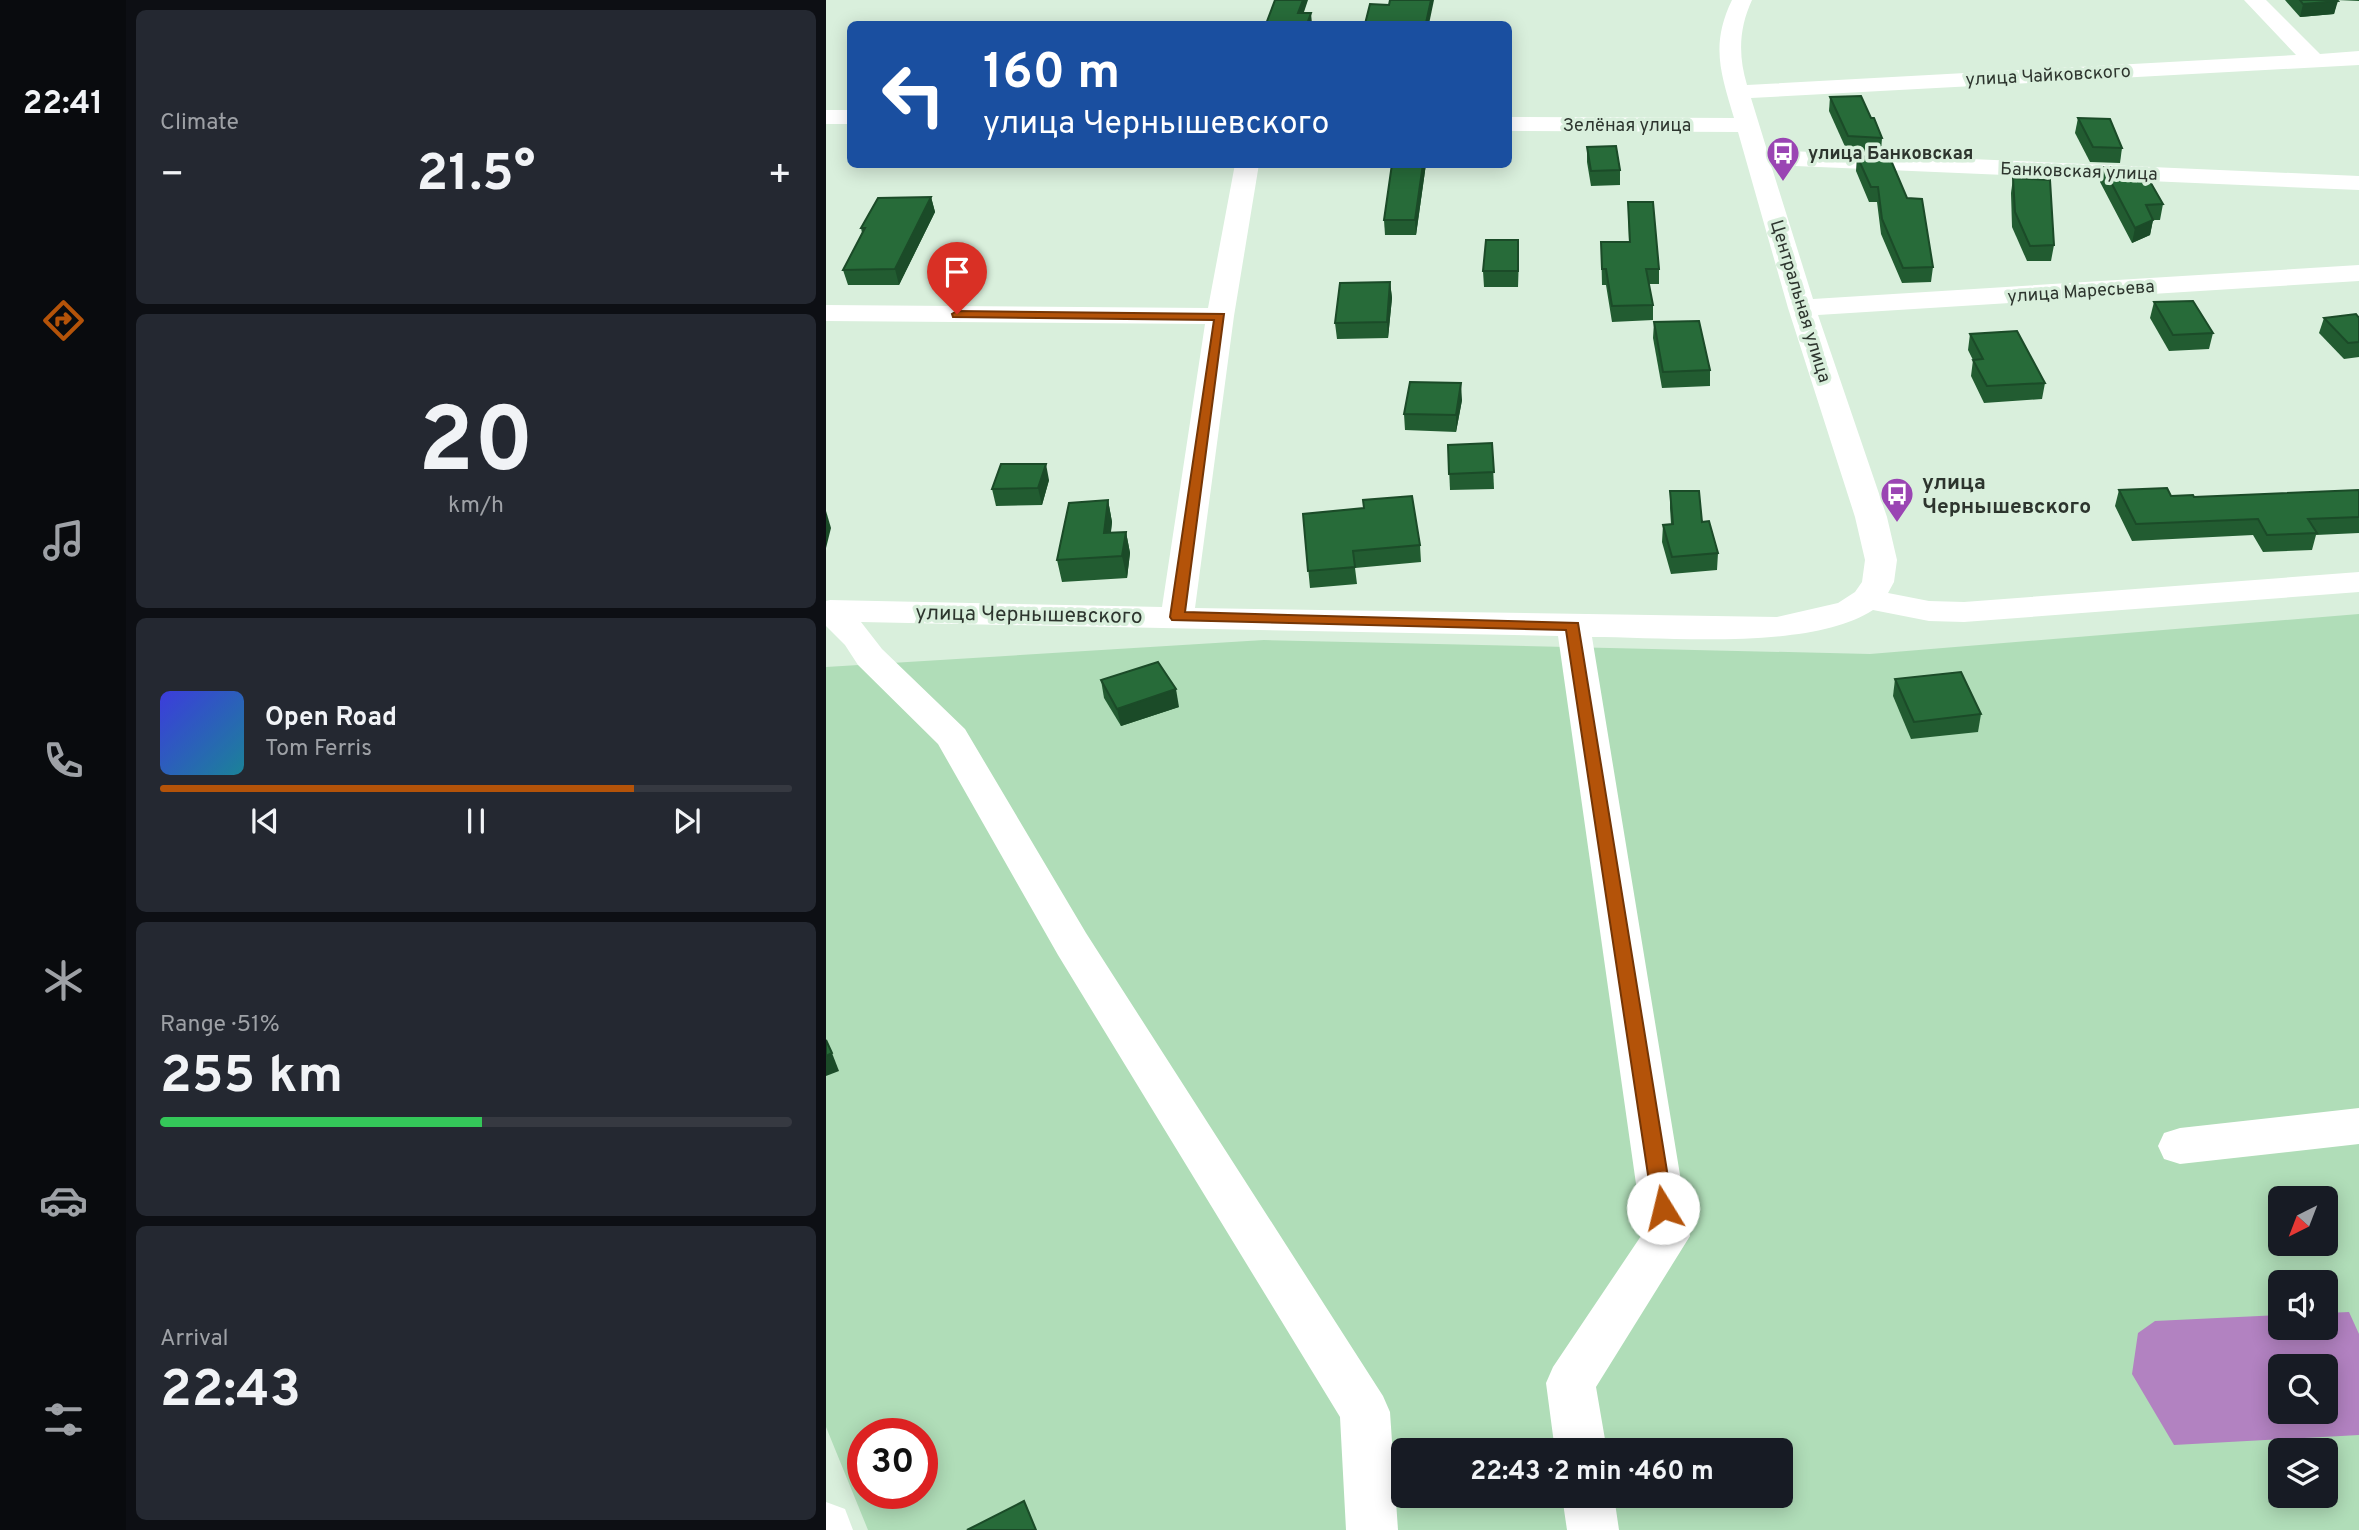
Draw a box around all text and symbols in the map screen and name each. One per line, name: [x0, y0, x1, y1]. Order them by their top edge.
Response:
text: 160 m: [983, 44, 1120, 106]
icon: left: [868, 49, 959, 140]
street label: улица Чайковского: [1965, 61, 2131, 92]
text: 22:41: [23, 85, 103, 125]
text: улица Чернышевского: [983, 105, 1329, 145]
text: Climate: [160, 109, 239, 138]
street label: Зелёная улица: [1563, 115, 1691, 138]
bus stop icon: улица Банковская: [1764, 134, 1802, 183]
text: 21.5°: [417, 143, 535, 209]
place label: улица Банковская: [1808, 143, 1973, 166]
text: −: [160, 152, 185, 201]
text: +: [767, 152, 792, 201]
street label: Банковская улица: [2000, 158, 2158, 187]
street label: Центральная улица: [1764, 217, 1835, 386]
pin: [927, 242, 987, 314]
icon: arrive: [938, 253, 976, 291]
street label: улица Маресьева: [2007, 276, 2156, 309]
icon: directions: [39, 296, 88, 345]
text: 20: [418, 389, 534, 504]
place label: улица Чернышевского: [1922, 470, 2091, 521]
bus stop icon: улица Чернышевского: [1878, 475, 1916, 524]
text: km/h: [448, 492, 504, 521]
icon: music: [39, 516, 88, 565]
street label: улица Чернышевского: [915, 600, 1143, 631]
text: Open Road: [265, 702, 397, 735]
text: Tom Ferris: [265, 735, 372, 764]
icon: phone: [39, 736, 88, 785]
icon: previous: [246, 802, 284, 840]
icon: pause: [457, 802, 495, 840]
icon: next: [668, 802, 706, 840]
icon: climate: [39, 956, 88, 1005]
text: Range · 51%: [160, 1011, 280, 1040]
text: 255 km: [160, 1045, 343, 1111]
position arrow: [1626, 1171, 1700, 1245]
icon: car: [39, 1176, 88, 1225]
north arrow: [2268, 1186, 2338, 1256]
map controls: [2268, 1186, 2338, 1508]
button: sound: [2268, 1270, 2338, 1340]
text: Arrival: [160, 1325, 229, 1354]
button: search: [2268, 1354, 2338, 1424]
text: 22:43: [160, 1359, 301, 1425]
icon: filters: [39, 1395, 88, 1444]
speed limit sign: 30: [847, 1418, 938, 1509]
button: layers: [2268, 1438, 2338, 1508]
text: 22:43 · 2 min · 460 m: [1470, 1456, 1714, 1489]

